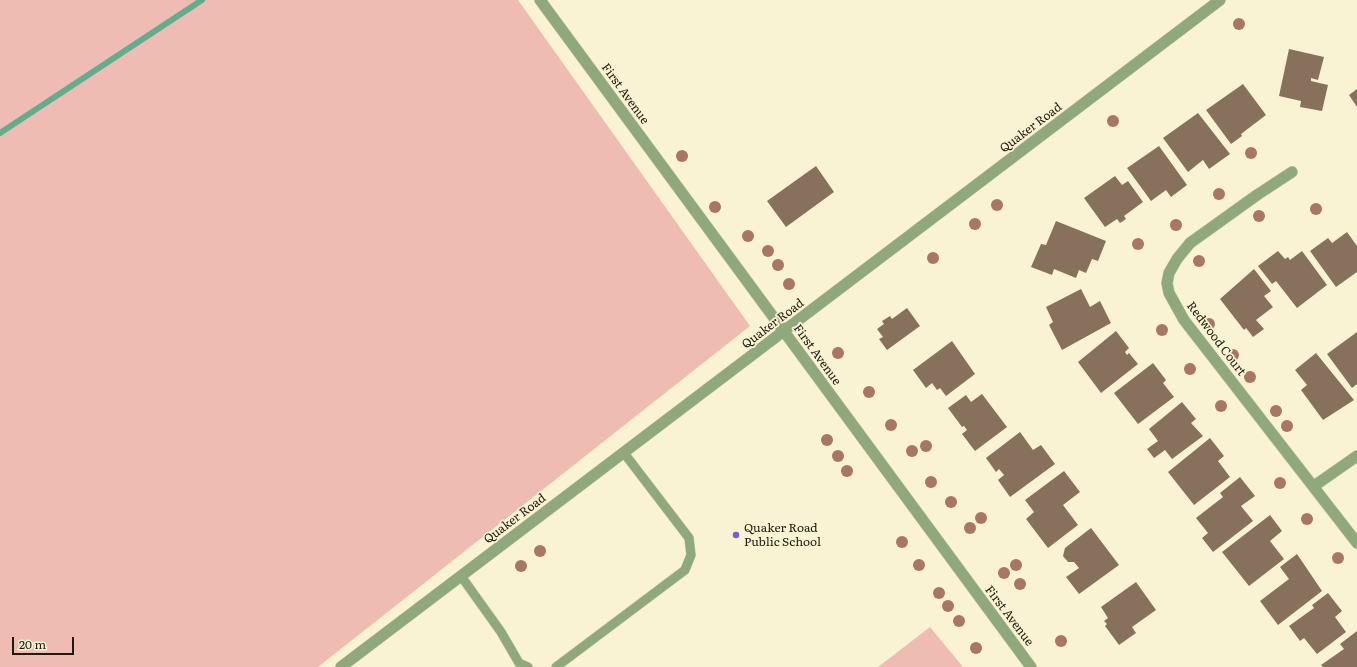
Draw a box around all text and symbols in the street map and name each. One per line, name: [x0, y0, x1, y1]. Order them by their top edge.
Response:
street label: First Avenue: [598, 61, 652, 127]
street label: Quaker Road: [997, 100, 1065, 156]
street label: Quaker Road: [739, 296, 807, 352]
street label: Redwood Court: [1183, 299, 1249, 379]
street label: First Avenue: [790, 322, 844, 388]
street label: Quaker Road: [481, 491, 549, 547]
place label: Quaker Road Public School: [744, 521, 821, 549]
marker: Quaker Road Public School: [731, 530, 741, 540]
street label: First Avenue: [982, 583, 1036, 649]
scale bar: [14, 629, 76, 655]
text: 20 m: [19, 635, 46, 653]

